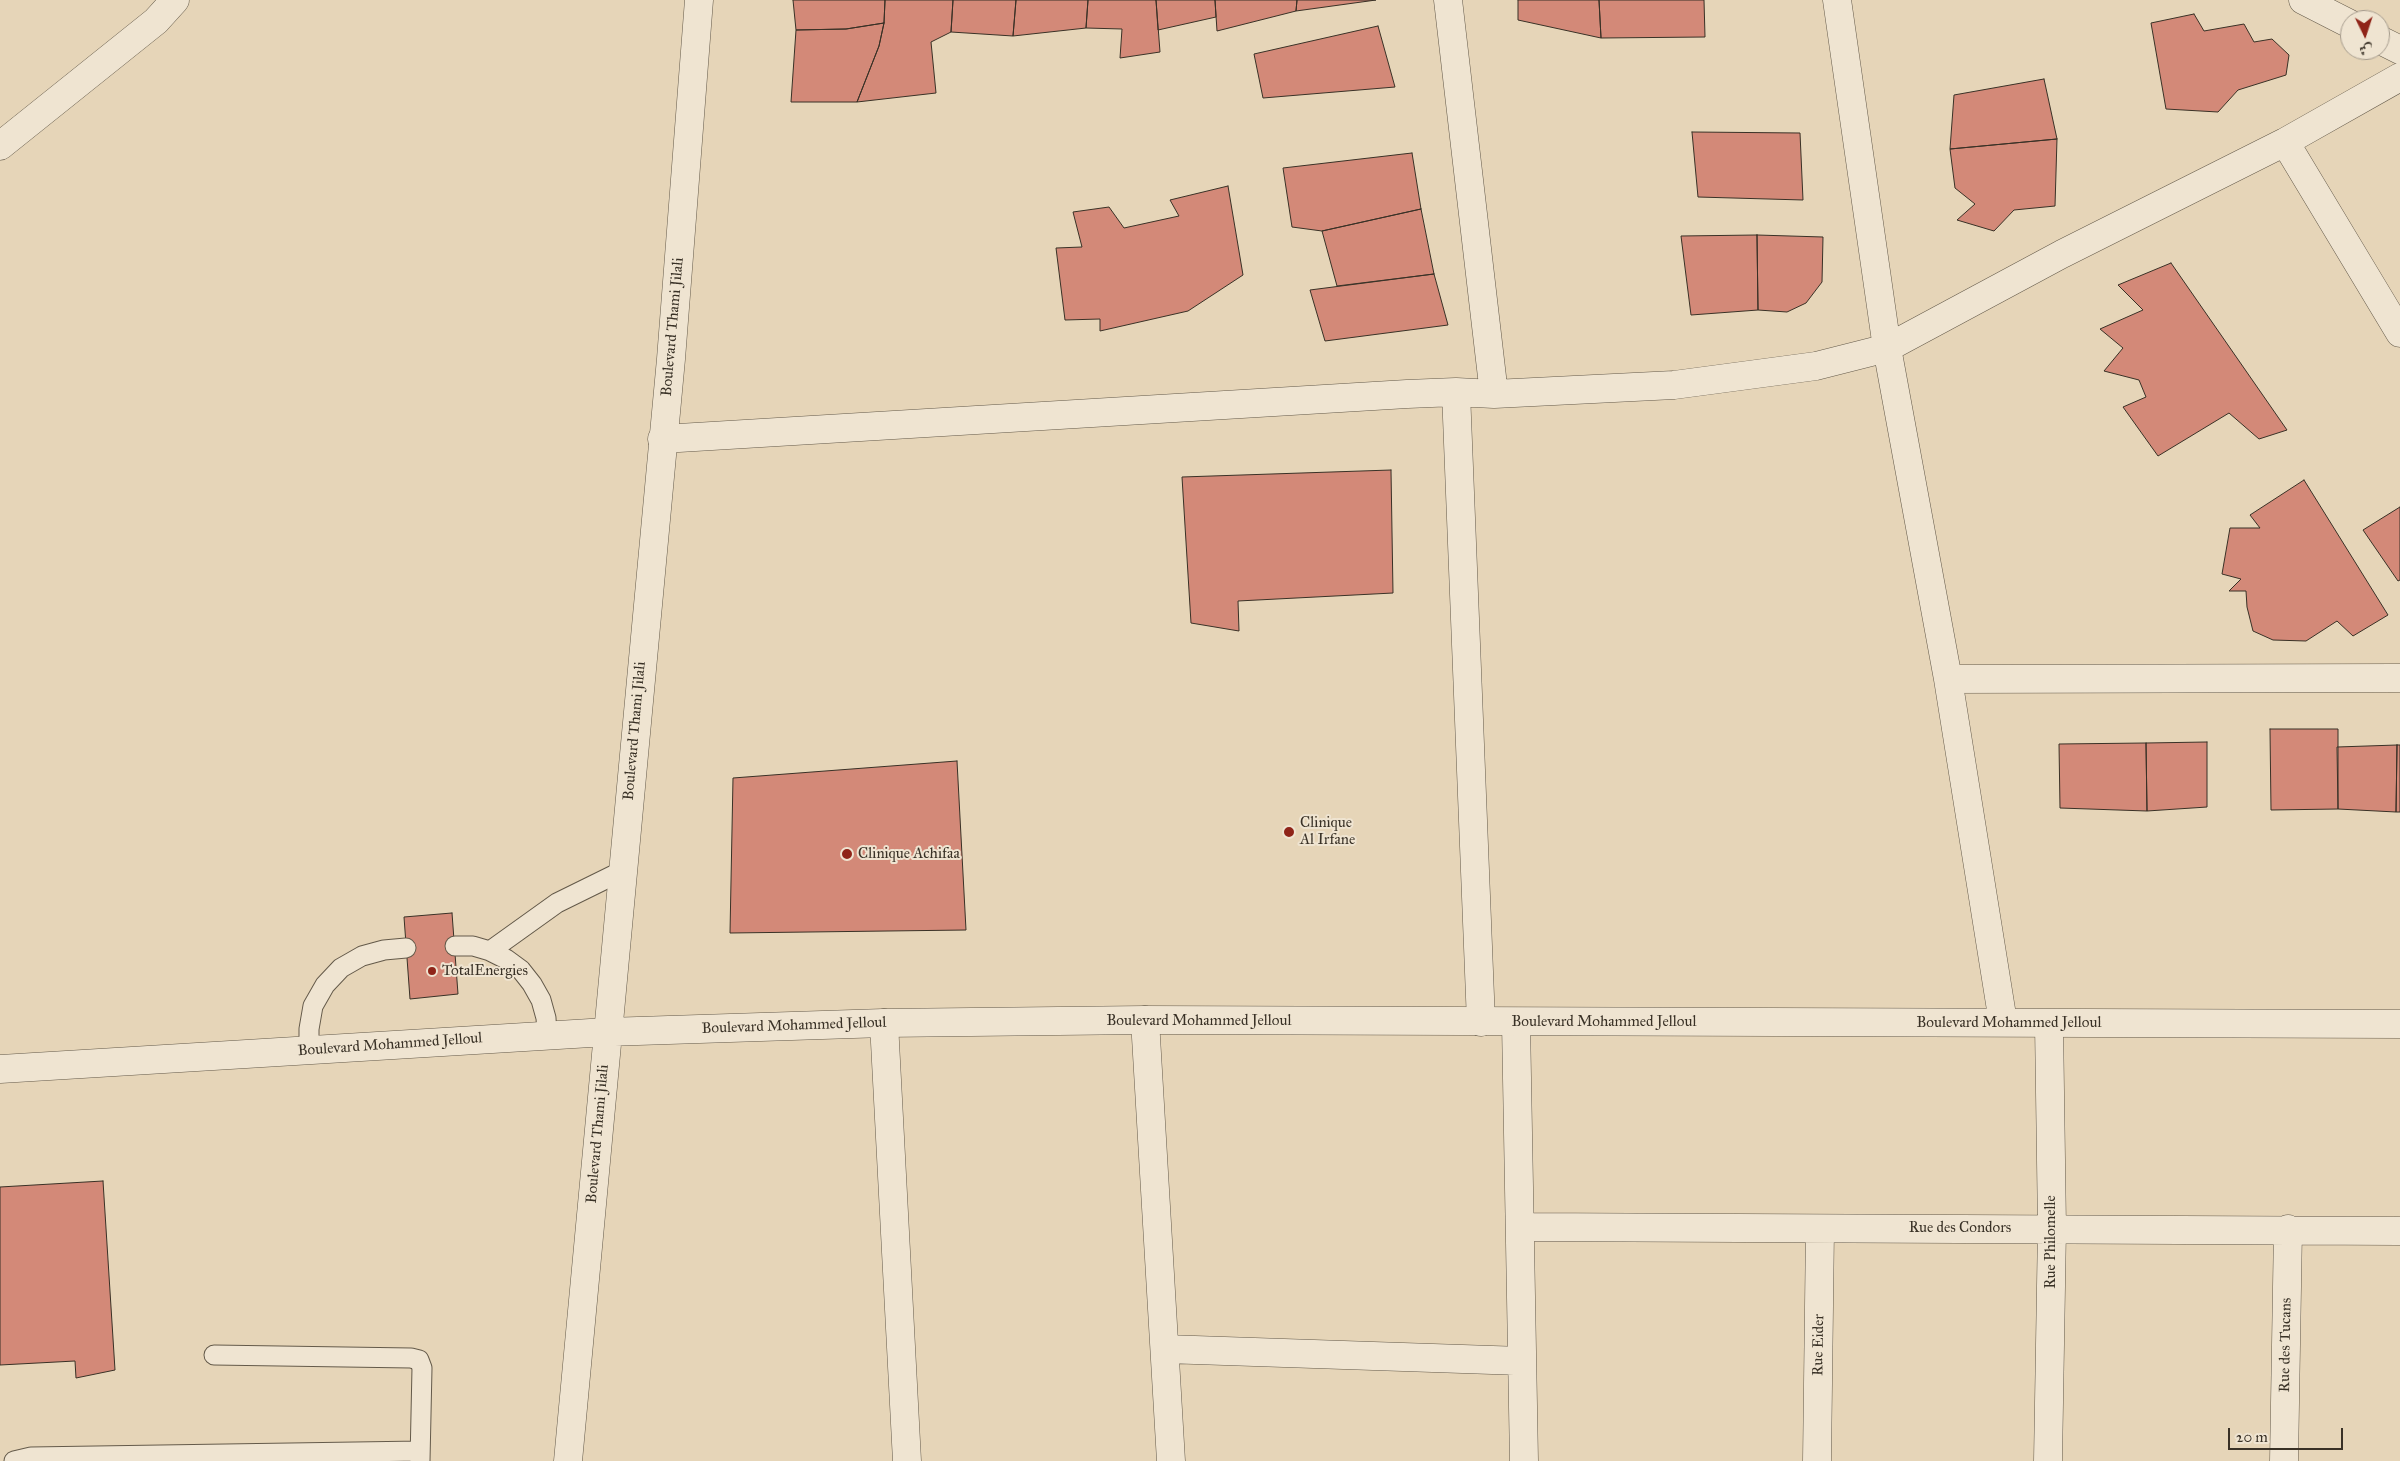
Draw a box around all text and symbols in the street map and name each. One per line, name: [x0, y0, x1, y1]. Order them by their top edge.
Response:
north arrow: [2340, 10, 2390, 60]
text: ش: [2358, 41, 2374, 58]
street label: Boulevard Thami Jilali: [658, 257, 688, 397]
street label: Boulevard Thami Jilali: [620, 661, 650, 801]
place label: Clinique Al Irfane: [1300, 814, 1355, 849]
marker: Clinique Al Irfane: [1282, 825, 1296, 839]
place label: Clinique Achifaa: [858, 845, 960, 863]
marker: Clinique Achifaa: [840, 847, 854, 861]
place label: TotalEnergies: [442, 962, 528, 980]
marker: TotalEnergies: [426, 965, 438, 977]
street label: Boulevard Mohammed Jelloul: [1106, 1012, 1292, 1030]
street label: Boulevard Mohammed Jelloul: [1511, 1013, 1697, 1031]
street label: Boulevard Mohammed Jelloul: [701, 1014, 887, 1038]
street label: Boulevard Mohammed Jelloul: [1916, 1014, 2102, 1032]
street label: Boulevard Mohammed Jelloul: [297, 1030, 483, 1060]
street label: Boulevard Thami Jilali: [583, 1064, 613, 1204]
street label: Rue Philomelle: [2042, 1195, 2060, 1289]
street label: Rue des Condors: [1909, 1219, 2011, 1237]
street label: Rue des Tucans: [2276, 1298, 2296, 1392]
street label: Rue Eider: [1809, 1314, 1829, 1376]
scale bar: [2230, 1418, 2345, 1450]
text: 20 m: [2236, 1428, 2268, 1446]

